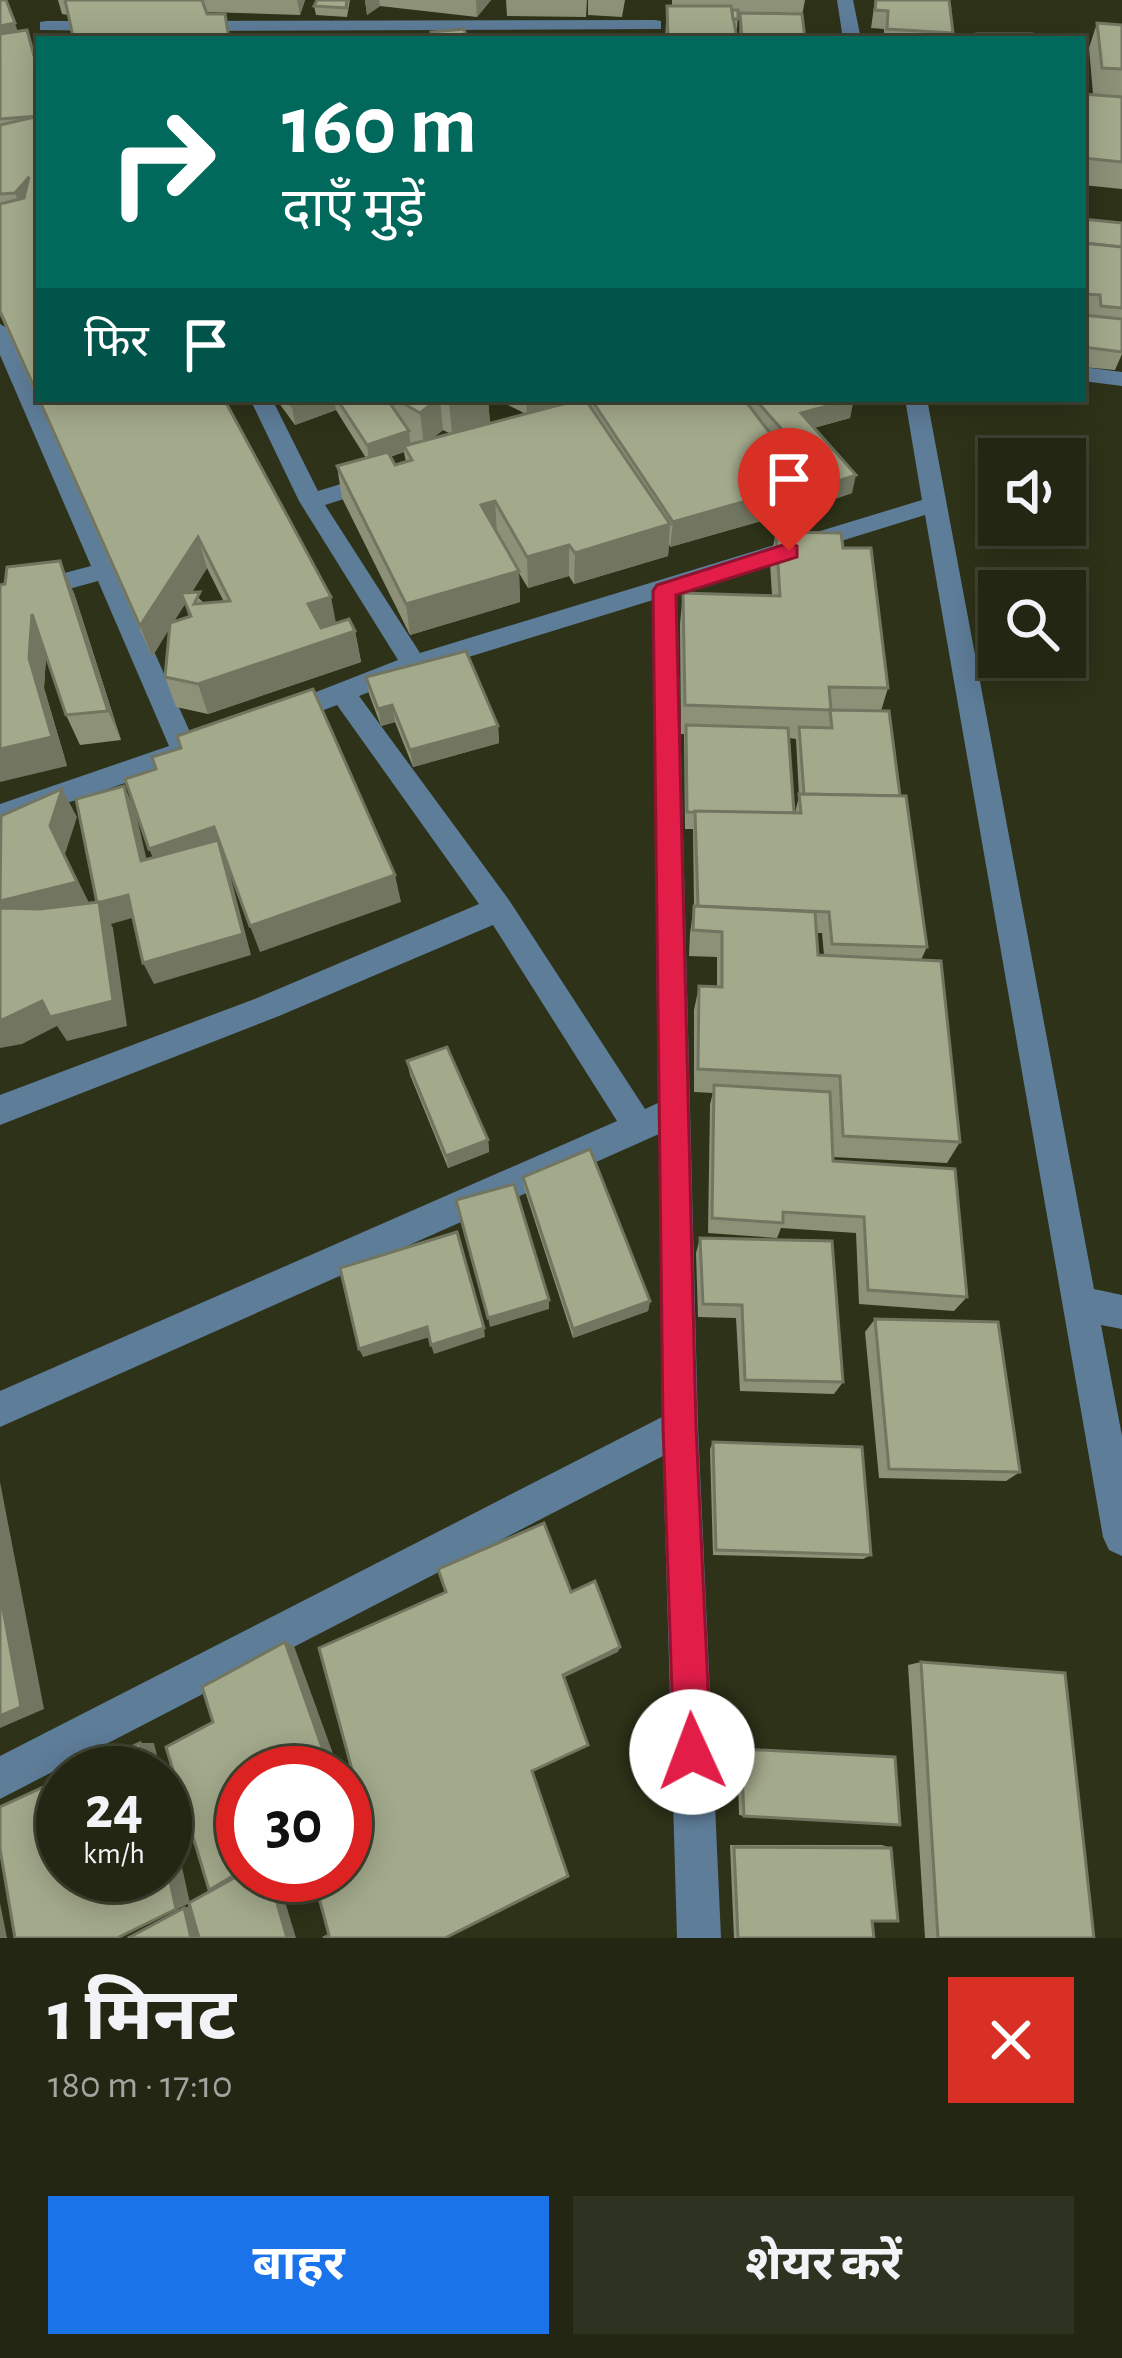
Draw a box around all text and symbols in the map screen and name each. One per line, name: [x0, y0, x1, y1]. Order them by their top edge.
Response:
icon: right: [84, 84, 240, 240]
text: 160 m: [282, 85, 477, 169]
text: दाएँ मुड़ें: [282, 183, 425, 237]
icon: arrive: [173, 312, 239, 378]
text: फिर: [84, 320, 149, 365]
pin: [738, 428, 840, 551]
map controls: [978, 438, 1086, 678]
button: sound: [978, 438, 1086, 546]
icon: arrive: [756, 446, 822, 512]
button: search: [978, 570, 1086, 678]
position arrow: [629, 1689, 755, 1815]
speed limit sign: 30: [216, 1746, 372, 1902]
text: 24: [85, 1779, 143, 1839]
text: km/h: [83, 1839, 145, 1869]
button: close: [948, 1977, 1074, 2103]
text: 1 मिनट: [48, 1981, 236, 2053]
text: 180 m · 17:10: [48, 2066, 233, 2105]
button: बाहर: [48, 2196, 549, 2334]
button: शेयर करें: [573, 2196, 1074, 2334]

